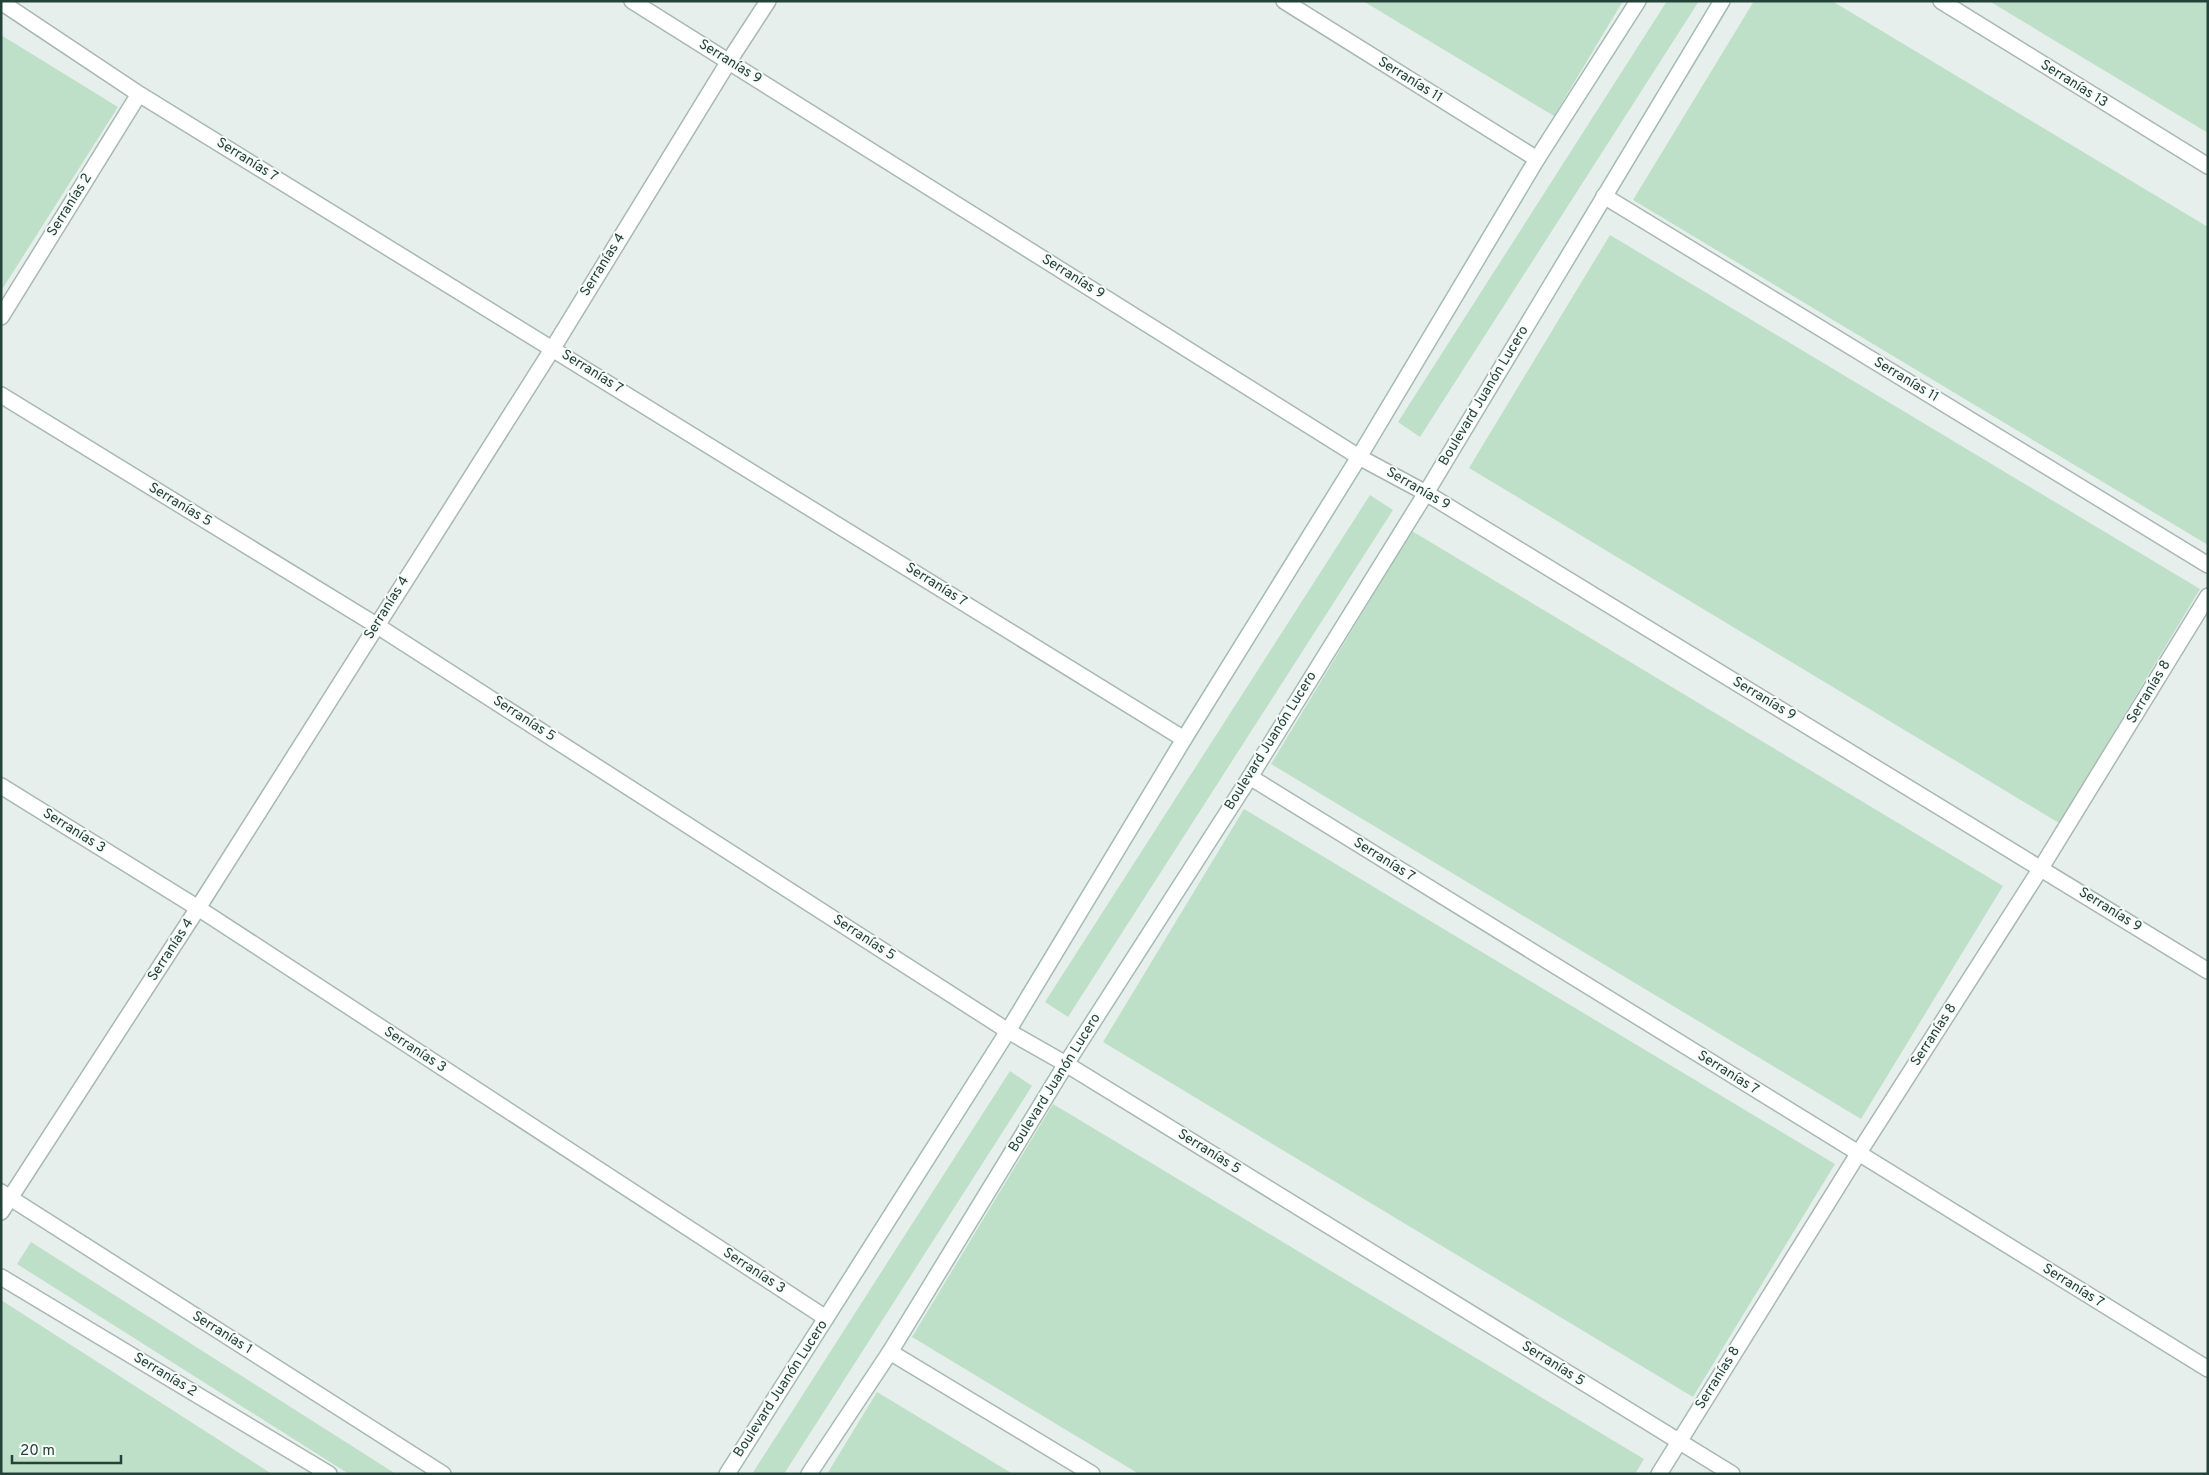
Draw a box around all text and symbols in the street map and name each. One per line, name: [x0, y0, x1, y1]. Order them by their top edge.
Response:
street label: Serranías 9: [695, 36, 765, 88]
street label: Serranías 11: [1375, 53, 1445, 107]
street label: Serranías 13: [2037, 57, 2111, 111]
street label: Serranías 7: [213, 134, 281, 186]
street label: Serranías 2: [44, 170, 96, 240]
street label: Serranías 4: [577, 230, 629, 300]
street label: Serranías 9: [1038, 251, 1108, 303]
street label: Boulevard Juanón Lucero: [1435, 323, 1533, 469]
street label: Serranías 7: [558, 346, 626, 398]
street label: Serranías 11: [1870, 354, 1942, 406]
street label: Serranías 9: [1383, 464, 1453, 514]
street label: Serranías 5: [145, 479, 215, 531]
street label: Serranías 7: [902, 559, 970, 611]
street label: Serranías 4: [361, 573, 413, 643]
street label: Serranías 8: [2123, 657, 2175, 727]
street label: Boulevard Juanón Lucero: [1221, 668, 1321, 813]
street label: Serranías 9: [1729, 673, 1799, 725]
street label: Serranías 5: [489, 692, 559, 746]
street label: Serranías 3: [39, 805, 109, 857]
street label: Serranías 7: [1350, 834, 1418, 886]
street label: Serranías 9: [2075, 884, 2145, 936]
street label: Serranías 5: [829, 911, 899, 965]
street label: Serranías 4: [144, 915, 198, 985]
street label: Serranías 8: [1908, 1001, 1960, 1069]
street label: Boulevard Juanón Lucero: [1005, 1010, 1105, 1155]
street label: Serranías 3: [381, 1024, 449, 1076]
street label: Serranías 7: [1694, 1047, 1762, 1099]
street label: Serranías 5: [1174, 1126, 1244, 1178]
street label: Serranías 3: [720, 1245, 788, 1297]
street label: Serranías 7: [2039, 1260, 2107, 1312]
street label: Serranías 1: [189, 1308, 255, 1358]
street label: Boulevard Juanón Lucero: [730, 1317, 832, 1461]
street label: Serranías 5: [1518, 1338, 1588, 1390]
street label: Serranías 8: [1692, 1343, 1744, 1413]
street label: Serranías 2: [130, 1349, 200, 1401]
scale bar: [12, 1432, 121, 1464]
text: 20 m: [20, 1442, 55, 1461]

